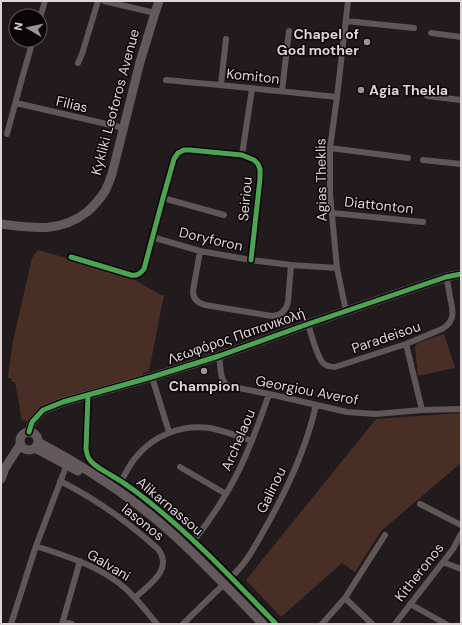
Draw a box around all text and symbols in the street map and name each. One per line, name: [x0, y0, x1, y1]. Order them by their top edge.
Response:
north arrow: [8, 8, 48, 48]
text: N: [11, 21, 26, 31]
place label: Chapel of God mother: [277, 25, 359, 59]
street label: Kykliki Leoforos Avenue: [87, 27, 143, 177]
marker: Chapel of God mother: [362, 37, 372, 47]
street label: Komiton: [225, 64, 281, 88]
place label: Agia Thekla: [369, 81, 448, 99]
marker: Agia Thekla: [356, 85, 366, 95]
street label: Filias: [54, 92, 90, 116]
street label: Agias Theklis: [311, 138, 331, 222]
street label: Seiriou: [234, 176, 256, 222]
street label: Diattonton: [344, 192, 414, 218]
street label: Doryforon: [177, 223, 245, 255]
street label: Λεωφόρος Παπανικολή: [165, 304, 307, 368]
street label: Paradeisou: [349, 317, 423, 357]
marker: Champion: [199, 366, 209, 376]
street label: Georgiou Averof: [254, 371, 360, 409]
place label: Champion: [169, 377, 239, 395]
street label: Archelaou: [217, 406, 259, 474]
street label: Galinou: [252, 464, 290, 516]
street label: Alikarnassou: [133, 473, 207, 539]
street label: Iasonos: [118, 499, 168, 545]
street label: Kitheronos: [390, 539, 448, 605]
street label: Galvani: [84, 545, 134, 585]

